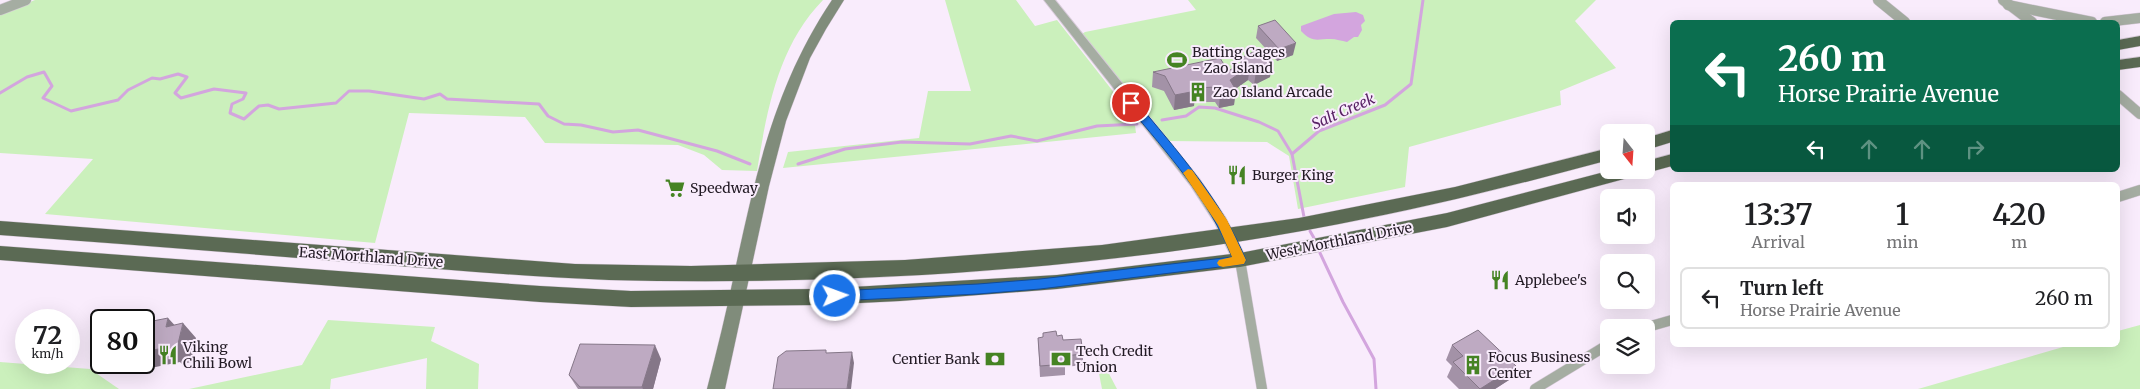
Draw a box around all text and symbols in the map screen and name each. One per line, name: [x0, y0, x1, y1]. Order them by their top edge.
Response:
text: 260 m: [1778, 37, 1886, 81]
icon: left: [1695, 40, 1760, 105]
place label: Batting Cages - Zao Island: [1192, 43, 1285, 77]
sports icon: Batting Cages - Zao Island: [1166, 49, 1188, 71]
text: Horse Prairie Avenue: [1778, 80, 1999, 108]
building icon: Zao Island Arcade: [1187, 81, 1209, 103]
pin: [1110, 82, 1152, 124]
place label: Zao Island Arcade: [1213, 83, 1332, 101]
water label: Salt Creek: [1308, 88, 1378, 133]
icon: arrive: [1117, 89, 1145, 117]
north arrow: [1600, 124, 1655, 179]
map controls: [1600, 124, 1655, 374]
icon: left: [1802, 135, 1830, 163]
icon: ahead: [1855, 135, 1883, 163]
icon: ahead: [1908, 135, 1936, 163]
icon: right: [1961, 135, 1989, 163]
restaurant icon: Burger King: [1226, 164, 1248, 186]
place label: Burger King: [1252, 166, 1334, 184]
supermarket icon: Speedway: [664, 177, 686, 199]
place label: Speedway: [690, 179, 759, 197]
button: sound: [1600, 189, 1655, 244]
text: 13:37: [1744, 195, 1813, 233]
text: 1: [1896, 195, 1909, 233]
text: 420: [1992, 195, 2046, 233]
street label: West Morthland Drive: [1263, 218, 1414, 264]
text: Arrival: [1752, 232, 1805, 252]
text: min: [1887, 232, 1918, 252]
text: m: [2011, 232, 2027, 252]
street label: East Morthland Drive: [298, 243, 444, 271]
button: search: [1600, 254, 1655, 309]
position arrow: [808, 269, 860, 321]
restaurant icon: Applebee's: [1489, 269, 1511, 291]
place label: Applebee's: [1514, 271, 1587, 289]
text: Turn left: [1740, 276, 1824, 300]
icon: left: [1697, 284, 1725, 312]
text: 260 m: [2035, 286, 2093, 310]
text: Horse Prairie Avenue: [1740, 300, 1901, 320]
speed limit sign: 80: [90, 309, 155, 374]
text: 72: [33, 319, 62, 351]
button: layers: [1600, 319, 1655, 374]
place label: Viking Chili Bowl: [182, 338, 253, 372]
place label: Tech Credit Union: [1076, 342, 1154, 376]
restaurant icon: Viking Chili Bowl: [157, 344, 179, 366]
text: km/h: [32, 346, 63, 361]
bank icon: Centier Bank: [984, 348, 1006, 370]
bank icon: Tech Credit Union: [1050, 348, 1072, 370]
place label: Focus Business Center: [1488, 348, 1590, 382]
place label: Centier Bank: [892, 350, 980, 368]
building icon: Focus Business Center: [1462, 354, 1484, 376]

